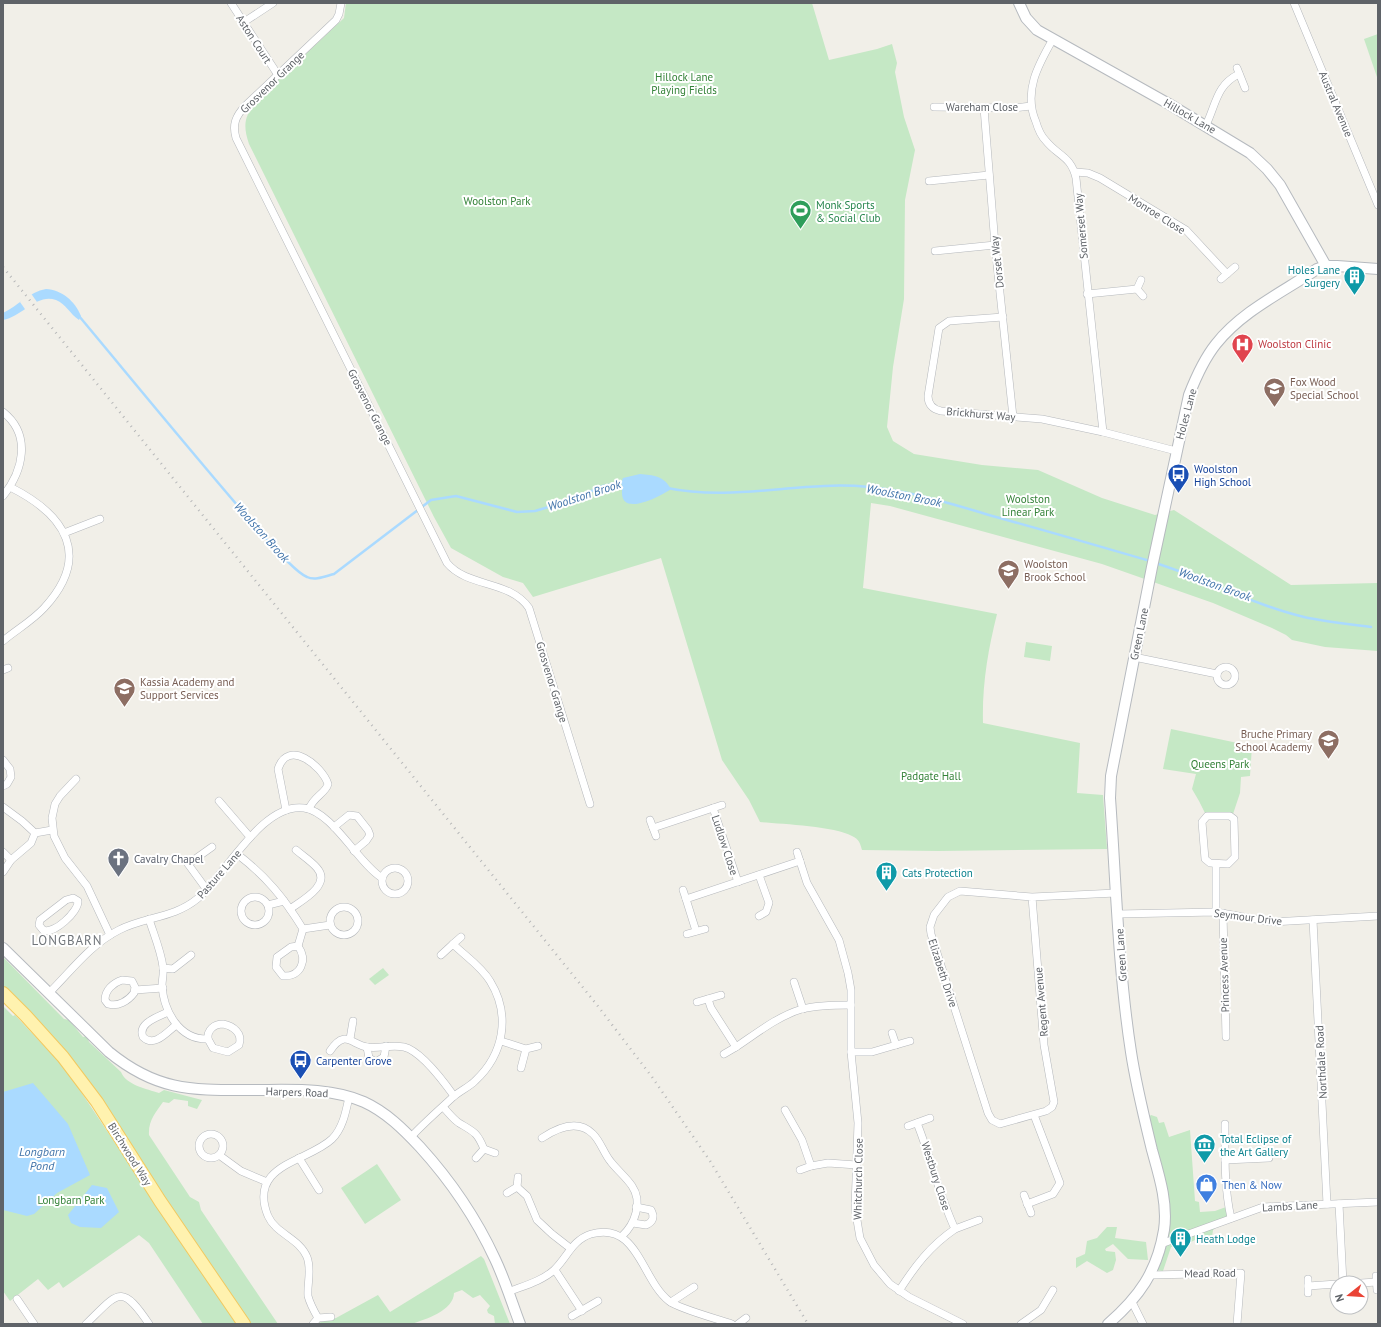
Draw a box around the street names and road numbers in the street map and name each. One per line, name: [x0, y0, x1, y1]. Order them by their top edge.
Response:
street label: Aston Court: [233, 12, 275, 66]
street label: Grosvenor Grange: [237, 48, 307, 116]
street label: Austral Avenue: [1316, 69, 1356, 139]
street label: Hillock Lane: [1161, 95, 1219, 137]
street label: Wareham Close: [946, 100, 1019, 114]
street label: Monroe Close: [1126, 191, 1188, 237]
street label: Somerset Way: [1071, 192, 1091, 259]
street label: Dorset Way: [987, 234, 1007, 289]
street label: Grosvenor Grange: [345, 366, 395, 448]
street label: Holes Lane: [1172, 387, 1200, 441]
street label: Brickhurst Way: [946, 404, 1017, 424]
street label: Green Lane: [1127, 606, 1151, 661]
street label: Grosvenor Grange: [533, 640, 571, 725]
street label: Ludlow Close: [709, 813, 741, 877]
street label: Pasture Lane: [194, 846, 244, 901]
street label: Seymour Drive: [1213, 906, 1283, 928]
street label: Green Lane: [1112, 928, 1130, 982]
street label: Elizabeth Drive: [925, 937, 961, 1009]
street label: Princess Avenue: [1216, 937, 1232, 1013]
street label: Regent Avenue: [1031, 966, 1051, 1037]
street label: Northdale Road: [1312, 1025, 1330, 1099]
street label: Harpers Road: [265, 1084, 329, 1100]
street label: Birchwood Way: [105, 1120, 155, 1189]
street label: Whitchurch Close: [850, 1138, 866, 1220]
street label: Westbury Close: [918, 1140, 954, 1213]
street label: Lambs Lane: [1262, 1198, 1319, 1214]
street label: Mead Road: [1184, 1266, 1236, 1280]

